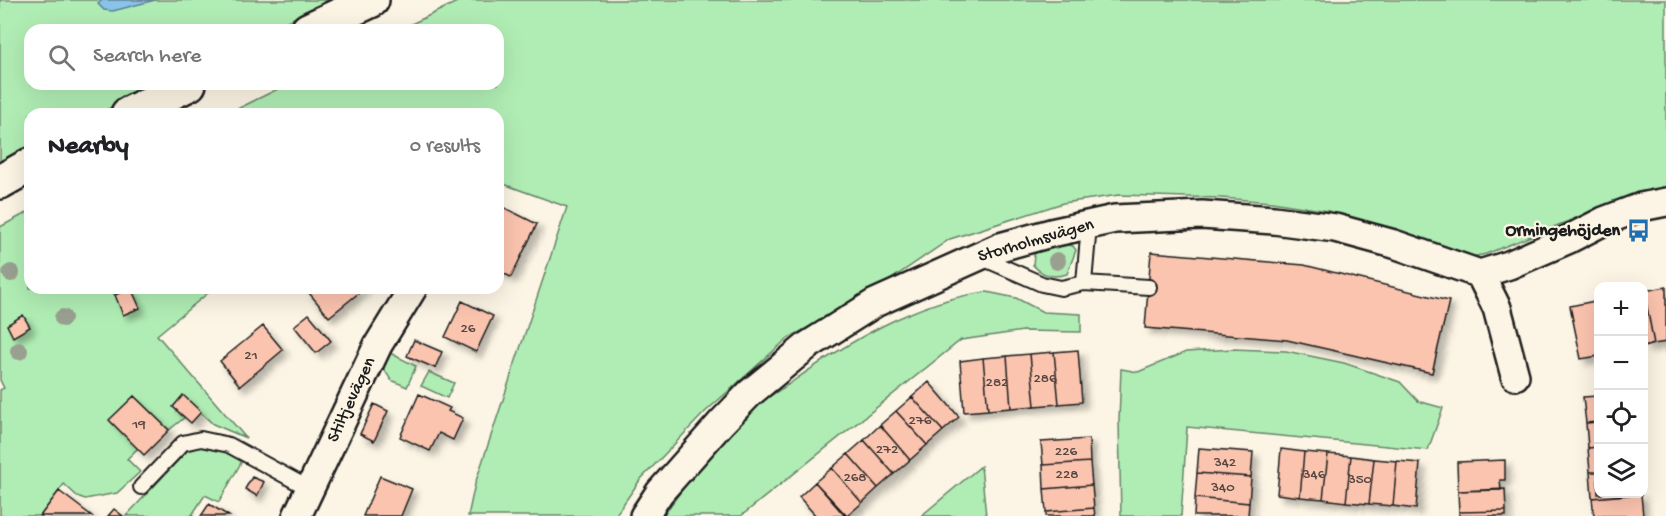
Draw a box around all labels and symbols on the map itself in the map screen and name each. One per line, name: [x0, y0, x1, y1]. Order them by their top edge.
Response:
street label: Storholmsvägen: [976, 214, 1097, 268]
bus stop icon: Ormingehöjden: [1625, 218, 1651, 244]
place label: Ormingehöjden: [1505, 221, 1620, 242]
house number: 26: [461, 320, 476, 338]
house number: 21: [244, 347, 258, 365]
street label: Stiltjevägen: [323, 354, 381, 446]
house number: 286: [1033, 370, 1057, 388]
house number: 282: [986, 374, 1008, 392]
house number: 276: [909, 412, 932, 430]
house number: 19: [131, 416, 146, 434]
house number: 272: [876, 441, 898, 459]
house number: 226: [1055, 443, 1078, 461]
house number: 342: [1213, 454, 1236, 472]
house number: 228: [1056, 466, 1078, 484]
house number: 346: [1302, 466, 1326, 484]
house number: 268: [843, 469, 867, 487]
house number: 350: [1347, 471, 1373, 489]
house number: 340: [1210, 479, 1235, 497]

